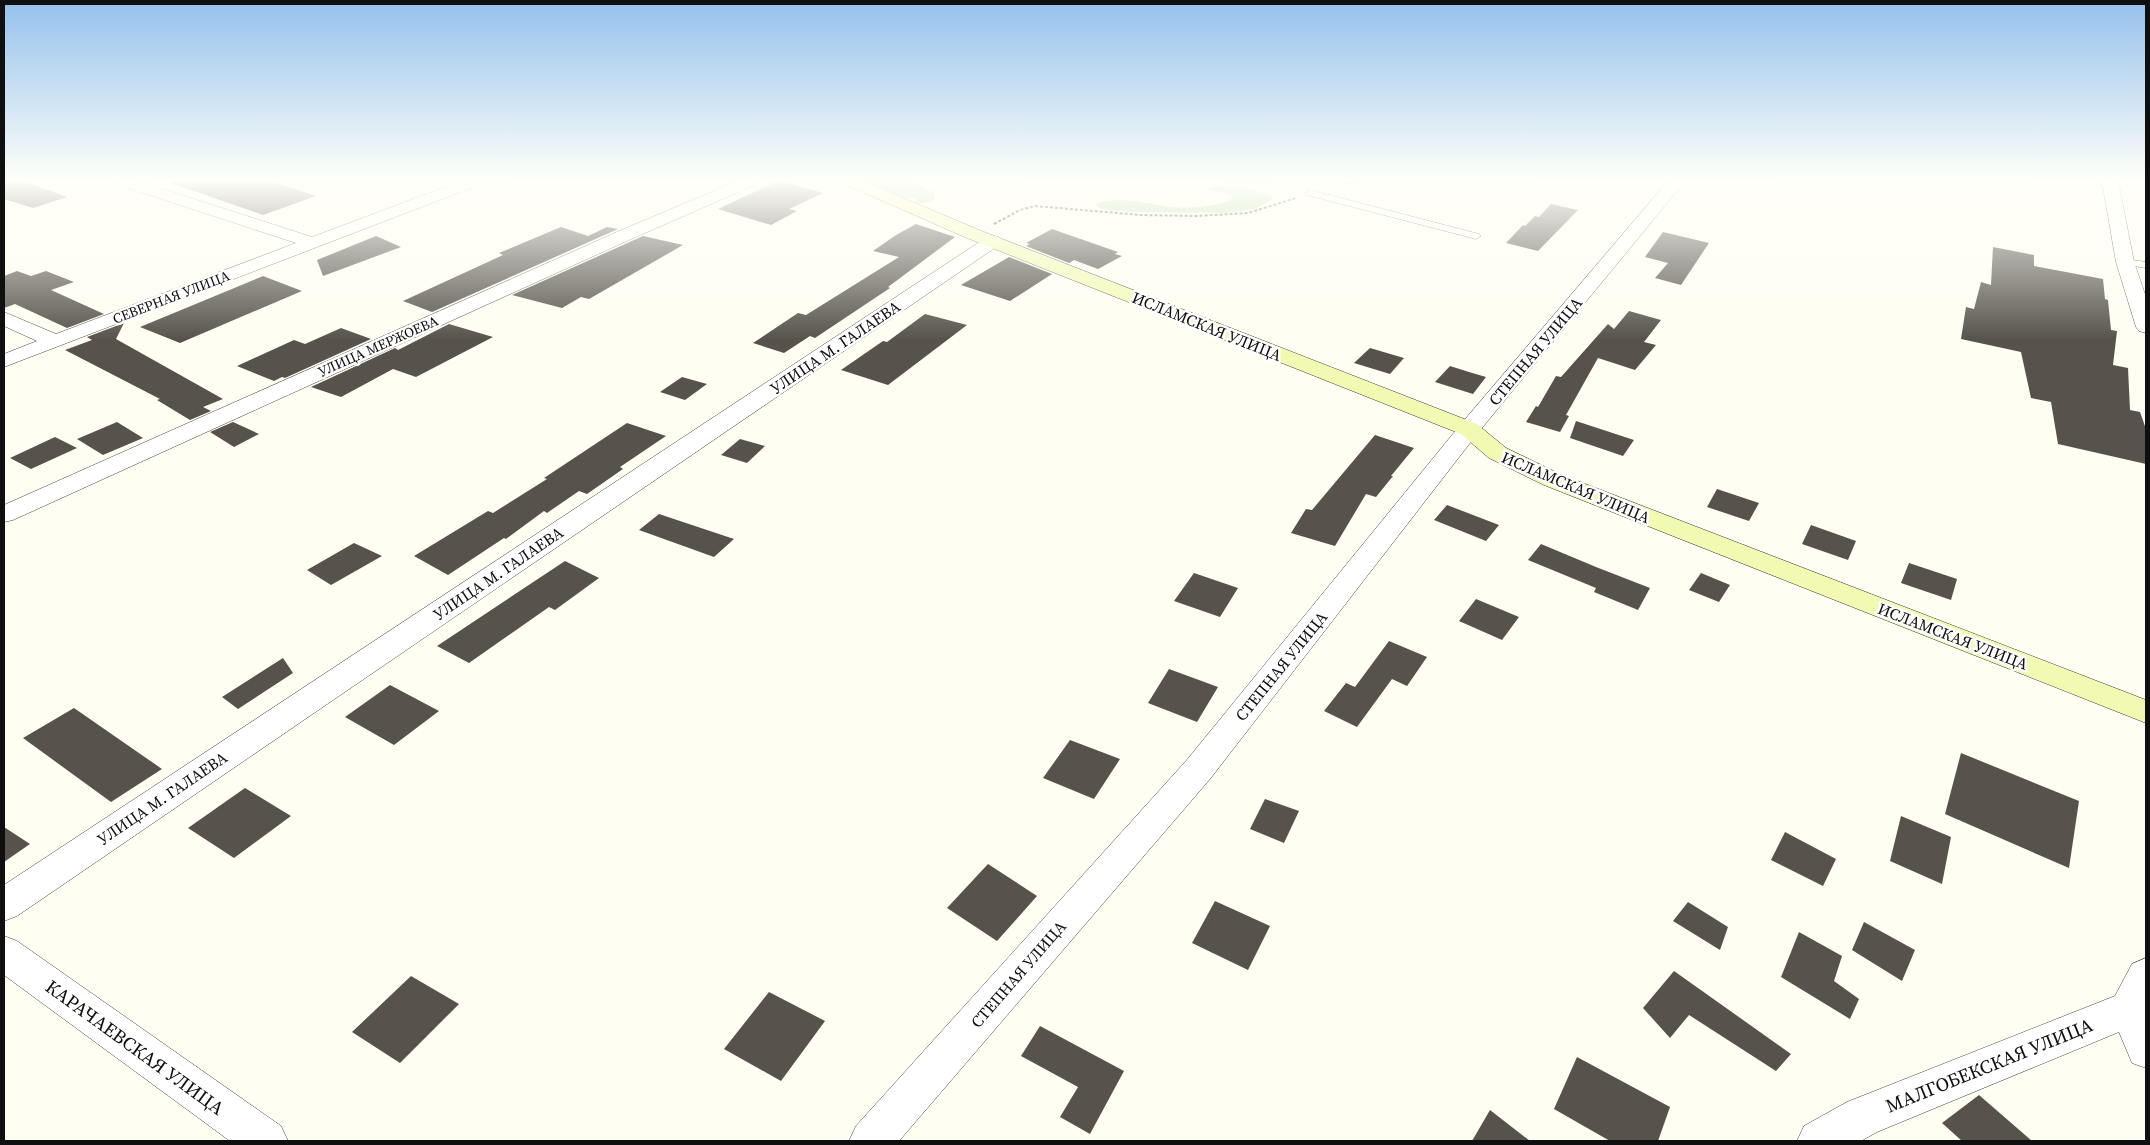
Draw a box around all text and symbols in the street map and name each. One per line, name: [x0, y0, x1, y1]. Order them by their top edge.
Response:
street label: СЕВЕРНАЯ УЛИЦА: [110, 265, 233, 329]
street label: ИСЛАМСКАЯ УЛИЦА: [1129, 286, 1285, 366]
street label: СТЕПНАЯ УЛИЦА: [1483, 292, 1587, 410]
street label: УЛИЦА М. ГАЛАЕВА: [766, 295, 905, 399]
street label: УЛИЦА МЕРЖОЕВА: [315, 310, 442, 381]
street label: ИСЛАМСКАЯ УЛИЦА: [1498, 446, 1654, 528]
street label: УЛИЦА М. ГАЛАЕВА: [429, 521, 568, 625]
street label: ИСЛАМСКАЯ УЛИЦА: [1875, 597, 2032, 675]
street label: СТЕПНАЯ УЛИЦА: [1230, 606, 1332, 725]
street label: УЛИЦА М. ГАЛАЕВА: [93, 746, 232, 850]
street label: СТЕПНАЯ УЛИЦА: [965, 915, 1071, 1032]
street label: КАРАЧАЕВСКАЯ УЛИЦА: [40, 973, 230, 1121]
street label: МАЛГОБЕКСКАЯ УЛИЦА: [1882, 1011, 2097, 1119]

